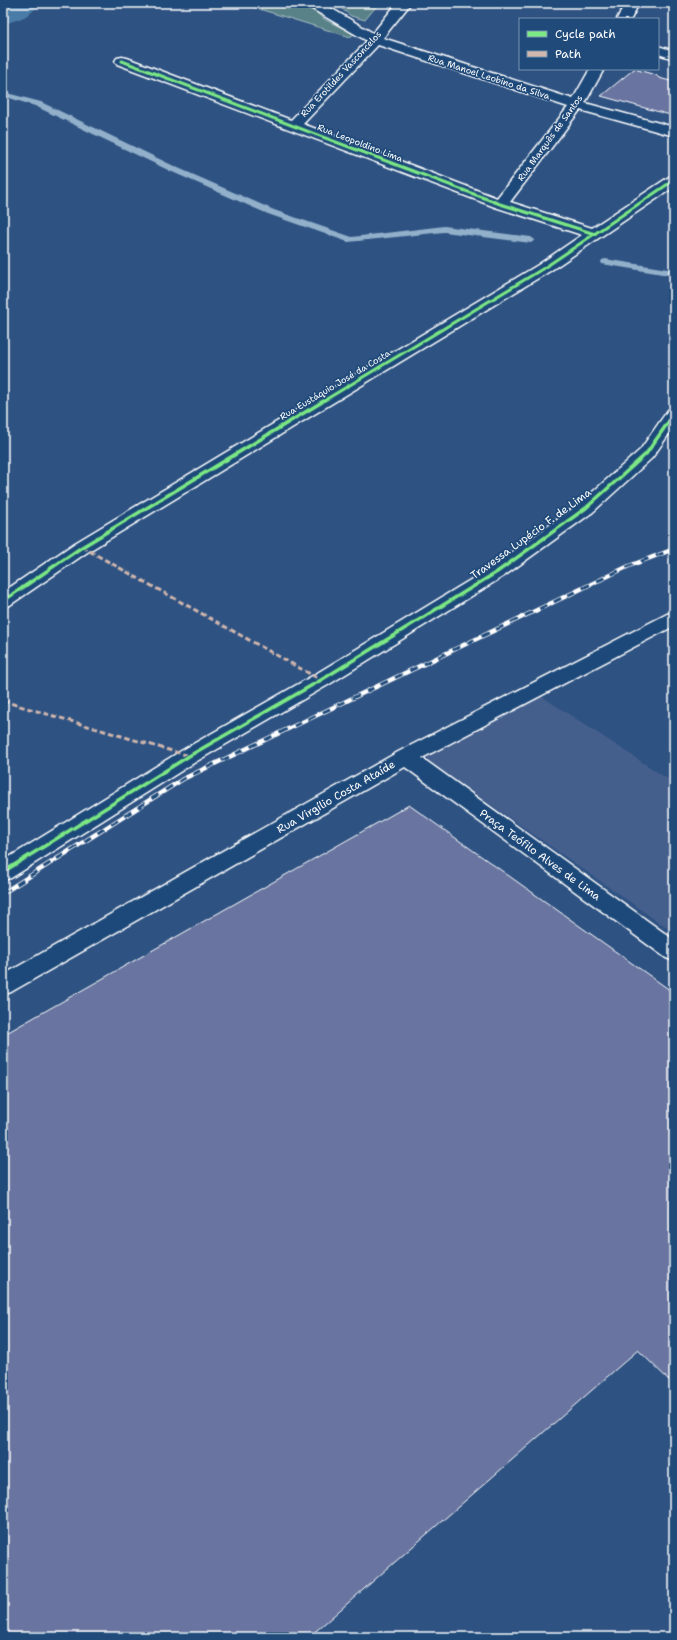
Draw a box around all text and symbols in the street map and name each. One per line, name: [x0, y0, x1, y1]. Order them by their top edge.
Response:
legend: [519, 18, 659, 70]
text: Cycle path: [555, 26, 616, 42]
street label: Rua Erotildes Vasconcelos: [298, 28, 384, 120]
text: Path: [555, 46, 581, 62]
street label: Rua Manoel Leobino da Silva: [427, 52, 552, 102]
street label: Rua Marquês de Santos: [515, 93, 585, 183]
street label: Rua Leopoldino Lima: [316, 121, 405, 165]
street label: Rua Eustáquio José da Costa: [278, 347, 393, 423]
street label: Travessa Lupécio F. de Lima: [468, 485, 595, 583]
street label: Rua Virgílio Costa Ataíde: [274, 757, 398, 837]
street label: Praça Teófilo Alves de Lima: [476, 806, 604, 904]

